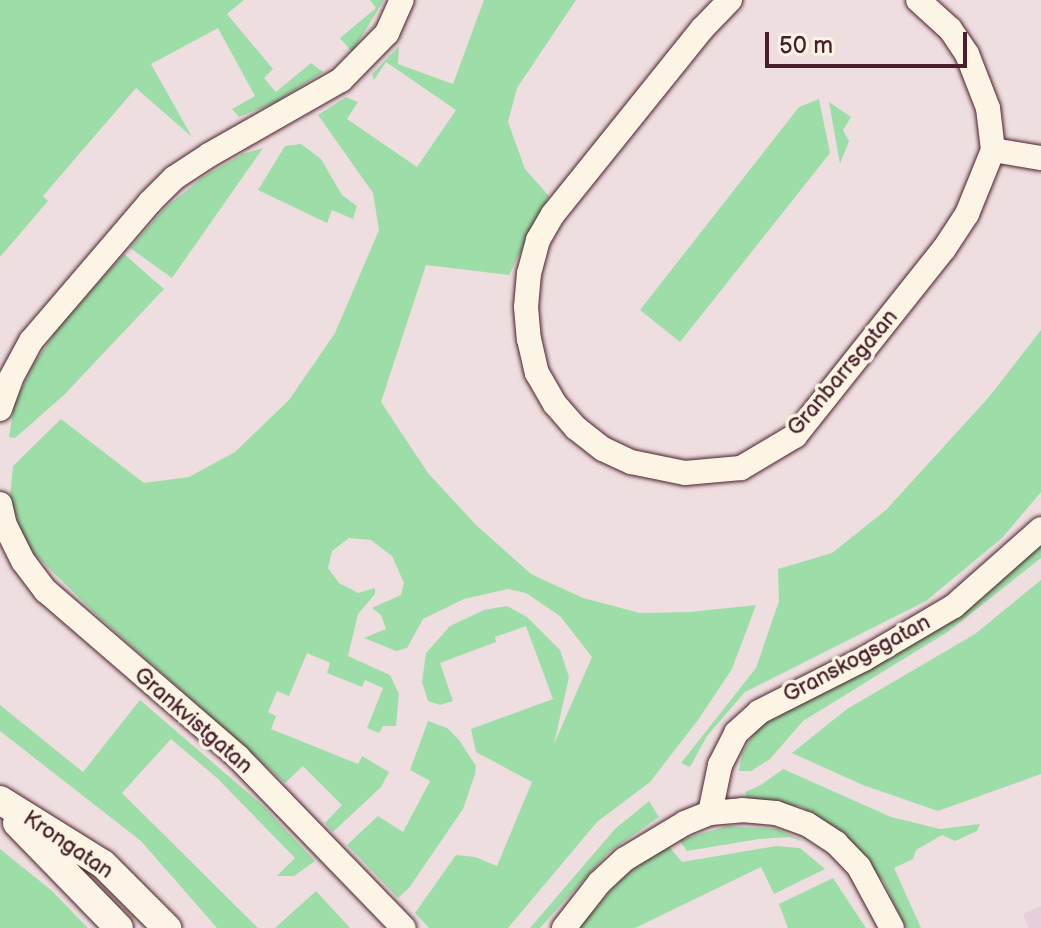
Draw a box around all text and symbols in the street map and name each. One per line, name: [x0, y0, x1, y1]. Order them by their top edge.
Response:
scale bar: [769, 16, 971, 66]
text: 50 m: [779, 31, 833, 60]
street label: Granbarrsgatan: [782, 304, 904, 442]
street label: Granskogsgatan: [779, 609, 935, 709]
street label: Grankvistgatan: [128, 662, 258, 780]
street label: Krongatan: [18, 805, 118, 885]

